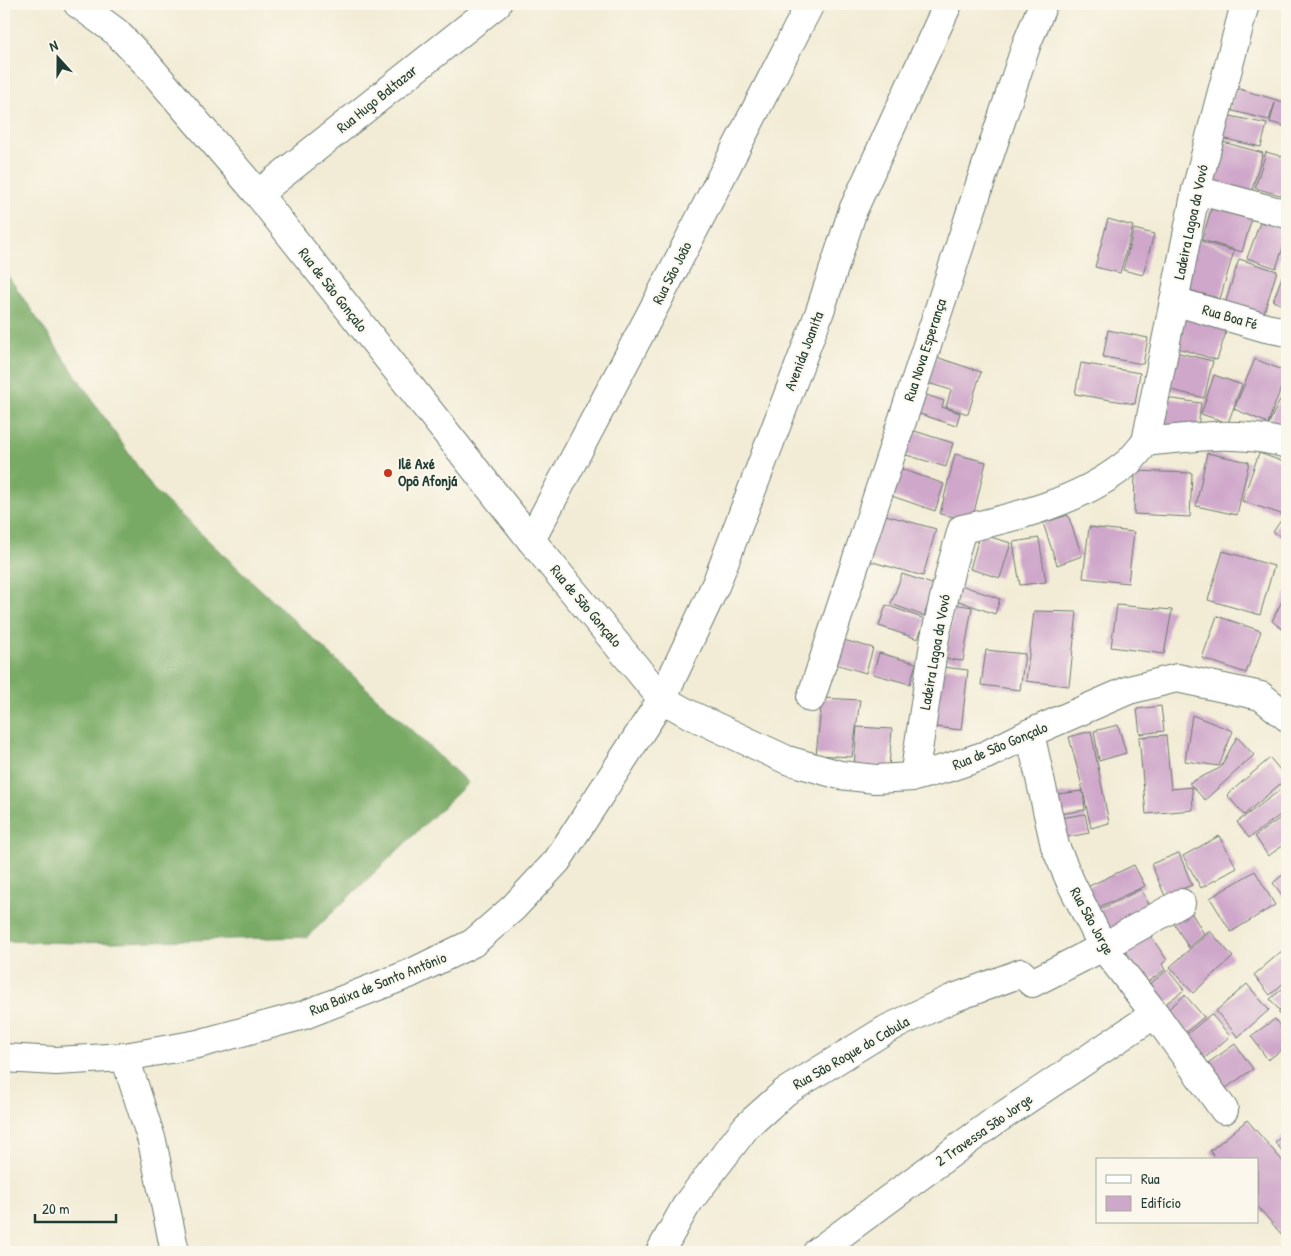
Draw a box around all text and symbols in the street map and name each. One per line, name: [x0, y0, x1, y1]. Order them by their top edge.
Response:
north arrow: [32, 32, 82, 82]
text: N: [46, 35, 61, 56]
street label: Rua Hugo Baltazar: [332, 59, 422, 138]
street label: Ladeira Lagoa da Vovó: [1168, 163, 1213, 281]
street label: Rua São João: [647, 238, 696, 308]
street label: Rua de São Gonçalo: [294, 243, 373, 336]
street label: Rua Nova Esperança: [898, 296, 951, 404]
street label: Rua Boa Fé: [1200, 299, 1260, 334]
street label: Avenida Joanita: [779, 308, 828, 393]
place label: Ilê Axé Opô Afonjá: [398, 453, 457, 492]
marker: Ilê Axé Opô Afonjá: [382, 467, 394, 479]
street label: Rua de São Gonçalo: [546, 560, 627, 651]
street label: Ladeira Lagoa da Vovó: [914, 592, 955, 711]
street label: Rua de São Gonçalo: [949, 716, 1051, 775]
street label: Rua São Jorge: [1065, 883, 1120, 958]
street label: Rua Baixa de Santo Antônio: [306, 946, 449, 1021]
street label: Rua São Roque do Cabula: [789, 1011, 913, 1094]
street label: 2 Travessa São Jorge: [931, 1088, 1037, 1171]
legend: [1096, 1158, 1258, 1224]
text: Rua: [1141, 1168, 1160, 1189]
scale bar: [35, 1191, 116, 1223]
text: Edifício: [1141, 1192, 1181, 1213]
text: 20 m: [42, 1198, 69, 1219]

